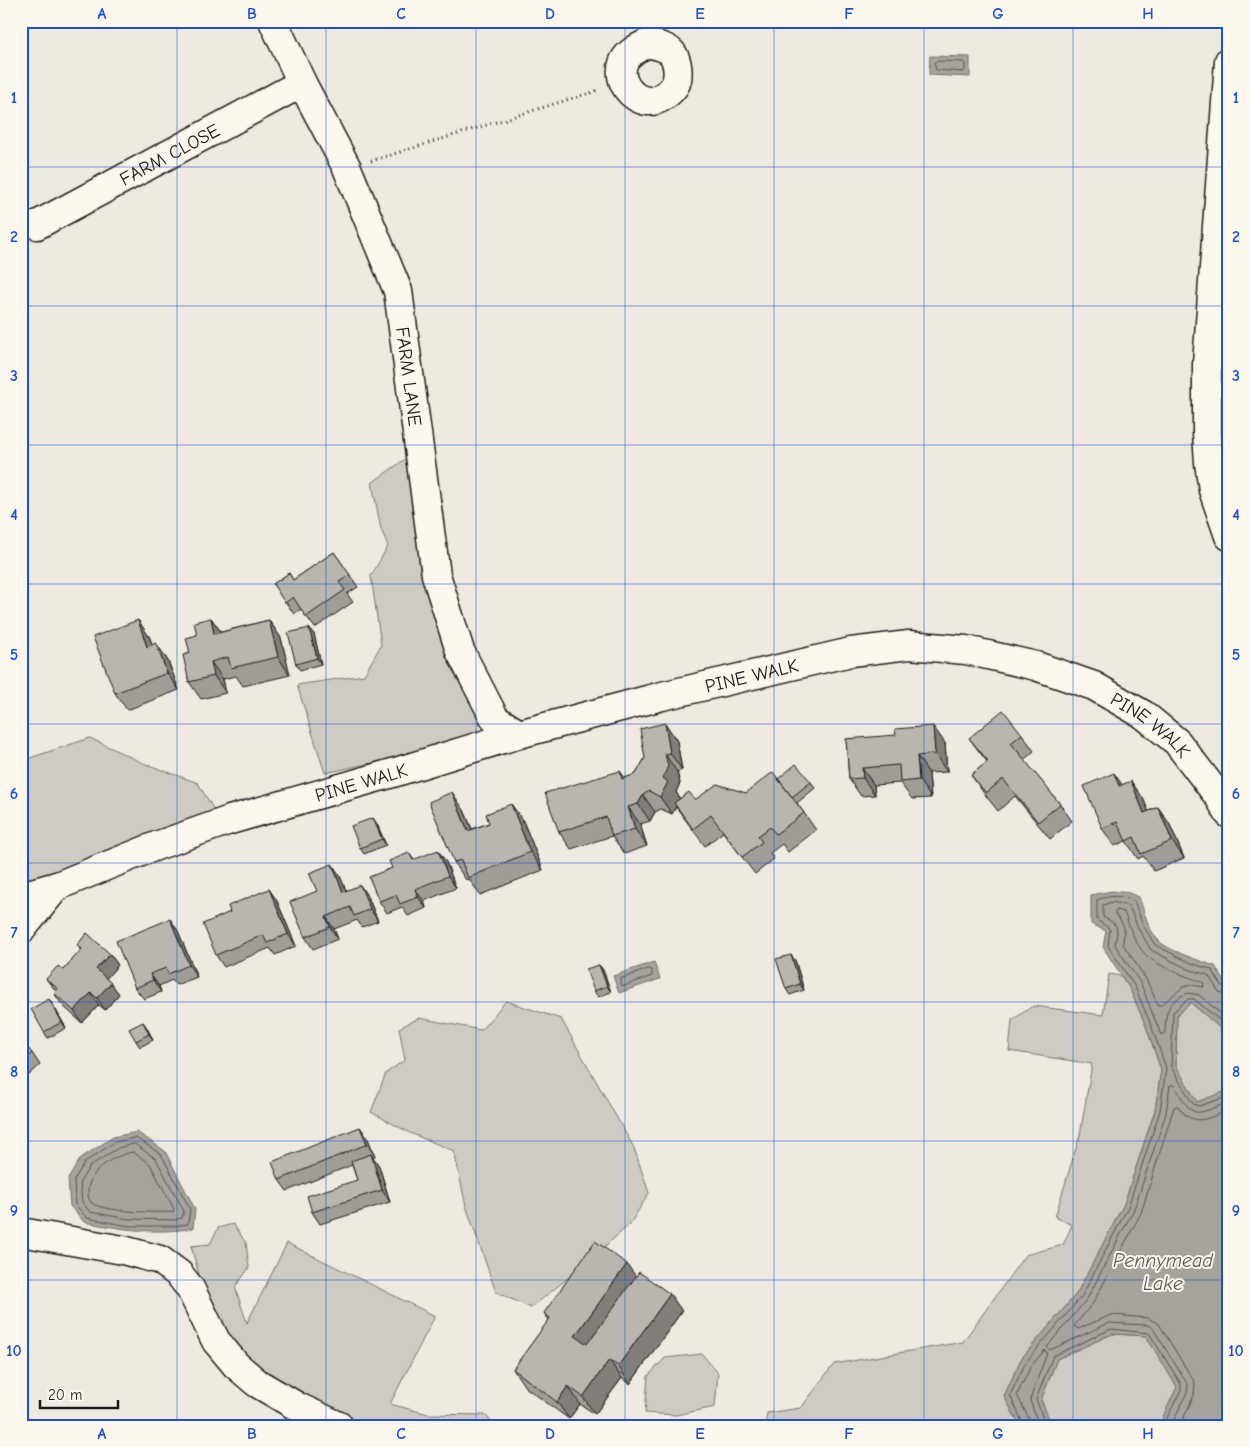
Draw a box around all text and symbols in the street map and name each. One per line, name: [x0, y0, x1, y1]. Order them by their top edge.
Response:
text: A: [98, 5, 107, 23]
text: B: [247, 5, 257, 23]
text: C: [396, 5, 406, 23]
text: D: [545, 5, 555, 23]
text: E: [695, 5, 705, 23]
text: F: [844, 5, 854, 23]
text: G: [992, 5, 1004, 23]
text: H: [1142, 5, 1154, 23]
text: 1: [11, 89, 17, 107]
text: 1: [1233, 89, 1239, 107]
street label: FARM CLOSE: [116, 119, 223, 191]
text: 2: [10, 228, 18, 246]
text: 2: [1232, 228, 1240, 246]
street label: FARM LANE: [391, 326, 426, 428]
text: 3: [10, 367, 18, 385]
text: 3: [1232, 367, 1240, 385]
text: 4: [10, 506, 18, 524]
text: 4: [1232, 506, 1240, 524]
text: 5: [10, 646, 18, 664]
text: 5: [1232, 646, 1240, 664]
street label: PINE WALK: [703, 655, 801, 698]
street label: PINE WALK: [1107, 688, 1195, 762]
street label: PINE WALK: [313, 759, 411, 807]
text: 6: [10, 785, 18, 803]
text: 6: [1232, 785, 1240, 803]
text: 7: [10, 924, 18, 942]
text: 7: [1232, 924, 1240, 942]
text: 8: [10, 1063, 18, 1081]
text: 8: [1232, 1063, 1240, 1081]
text: 9: [10, 1202, 18, 1220]
text: 9: [1232, 1202, 1240, 1220]
water label: Pennymead Lake: [1113, 1249, 1214, 1295]
text: 10: [6, 1342, 22, 1360]
text: 10: [1228, 1342, 1244, 1360]
scale bar: [40, 1377, 118, 1409]
text: 20 m: [48, 1386, 82, 1404]
text: A: [98, 1425, 107, 1443]
text: B: [247, 1425, 257, 1443]
text: C: [396, 1425, 406, 1443]
text: D: [545, 1425, 555, 1443]
text: E: [695, 1425, 705, 1443]
text: F: [844, 1425, 854, 1443]
text: G: [992, 1425, 1004, 1443]
text: H: [1142, 1425, 1154, 1443]

